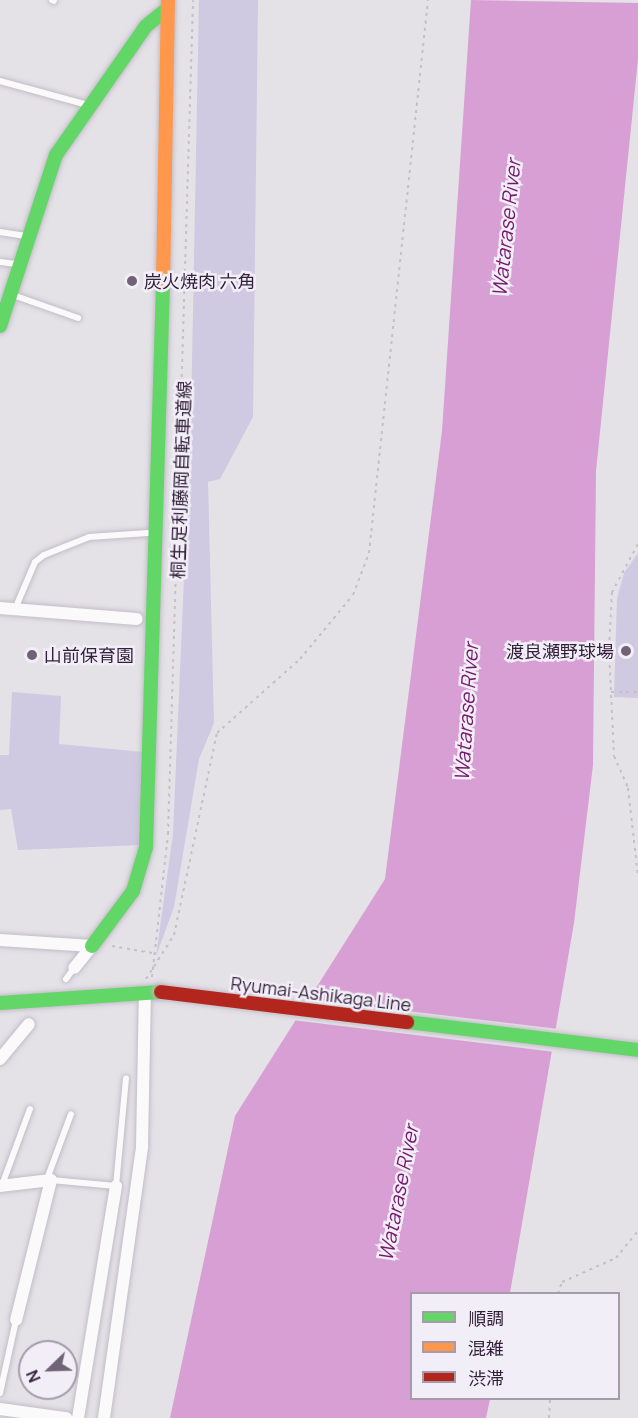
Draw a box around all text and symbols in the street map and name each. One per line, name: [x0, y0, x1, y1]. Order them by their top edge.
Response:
water label: Watarase River: [487, 158, 525, 298]
place label: 炭火焼肉 六角: [144, 270, 256, 292]
marker: 炭火焼肉 六角: [125, 274, 139, 288]
street label: 桐生足利藤岡自転車道線: [167, 381, 195, 579]
place label: 渡良瀬野球場: [506, 640, 614, 662]
water label: Watarase River: [449, 642, 483, 782]
place label: 山前保育園: [44, 644, 134, 666]
marker: 渡良瀬野球場: [619, 644, 633, 658]
marker: 山前保育園: [25, 648, 39, 662]
street label: Ryumai-Ashikaga Line: [230, 972, 412, 1016]
water label: Watarase River: [373, 1123, 423, 1263]
legend: [410, 1292, 620, 1400]
text: 順調: [468, 1306, 504, 1330]
text: 混雑: [468, 1336, 504, 1360]
north arrow: [18, 1340, 78, 1400]
text: 渋滞: [468, 1366, 504, 1390]
text: N: [21, 1367, 46, 1386]

